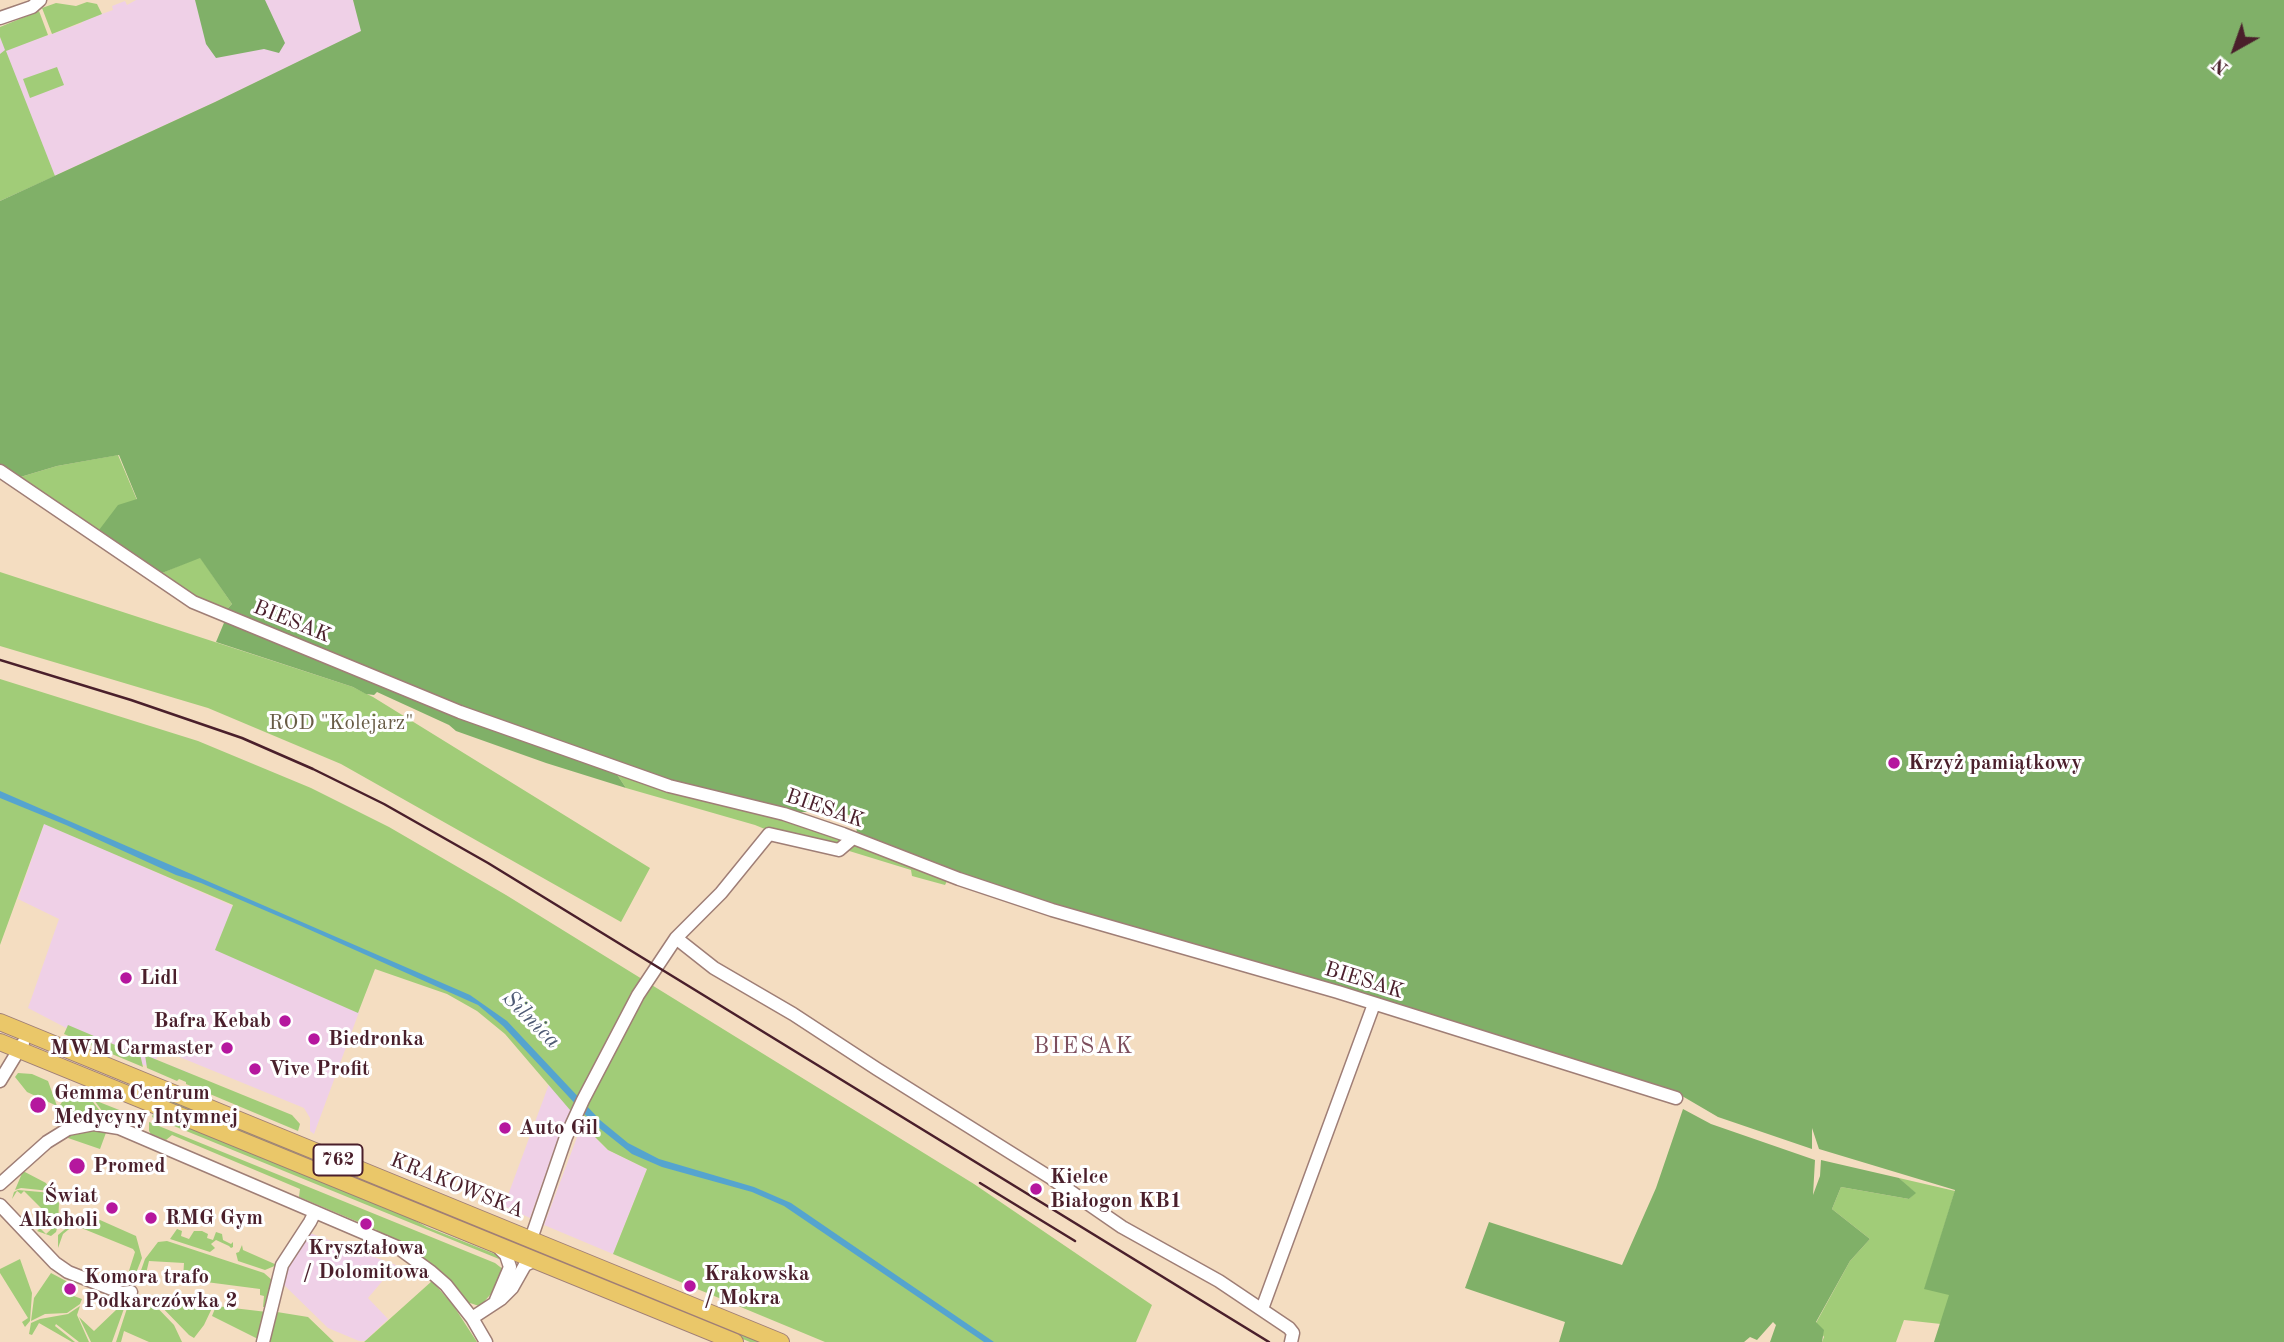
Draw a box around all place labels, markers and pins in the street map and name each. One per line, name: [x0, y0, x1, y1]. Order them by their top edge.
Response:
place label: Krzyż pamiątkowy: [1908, 750, 2082, 776]
marker: Krzyż pamiątkowy: [1886, 755, 1902, 771]
place label: Lidl: [140, 965, 178, 991]
marker: Lidl: [118, 970, 134, 986]
place label: Bafra Kebab: [153, 1008, 271, 1034]
marker: Bafra Kebab: [277, 1013, 293, 1029]
place label: Biedronka: [328, 1026, 424, 1052]
marker: Biedronka: [306, 1031, 322, 1047]
place label: MWM Carmaster: [50, 1035, 213, 1061]
marker: MWM Carmaster: [219, 1040, 235, 1056]
place label: Vive Profit: [269, 1056, 370, 1082]
marker: Vive Profit: [247, 1061, 263, 1077]
place label: Gemma Centrum Medycyny Intymnej: [54, 1080, 238, 1130]
marker: Gemma Centrum Medycyny Intymnej: [28, 1095, 48, 1115]
place label: Auto Gil: [519, 1115, 598, 1141]
marker: Auto Gil: [497, 1120, 513, 1136]
place label: Promed: [93, 1153, 165, 1179]
marker: Promed: [67, 1156, 87, 1176]
place label: Kielce Białogon KB1: [1050, 1164, 1182, 1214]
marker: Kielce Białogon KB1: [1028, 1181, 1044, 1197]
place label: Świat Alkoholi: [18, 1183, 98, 1233]
marker: Świat Alkoholi: [104, 1200, 120, 1216]
place label: RMG Gym: [165, 1205, 263, 1231]
marker: RMG Gym: [143, 1210, 159, 1226]
marker: Kryształowa / Dolomitowa: [358, 1216, 374, 1232]
place label: Kryształowa / Dolomitowa: [303, 1235, 429, 1285]
place label: Krakowska / Mokra: [704, 1261, 810, 1311]
place label: Komora trafo Podkarczówka 2: [84, 1264, 238, 1314]
marker: Krakowska / Mokra: [682, 1278, 698, 1294]
marker: Komora trafo Podkarczówka 2: [62, 1281, 78, 1297]

